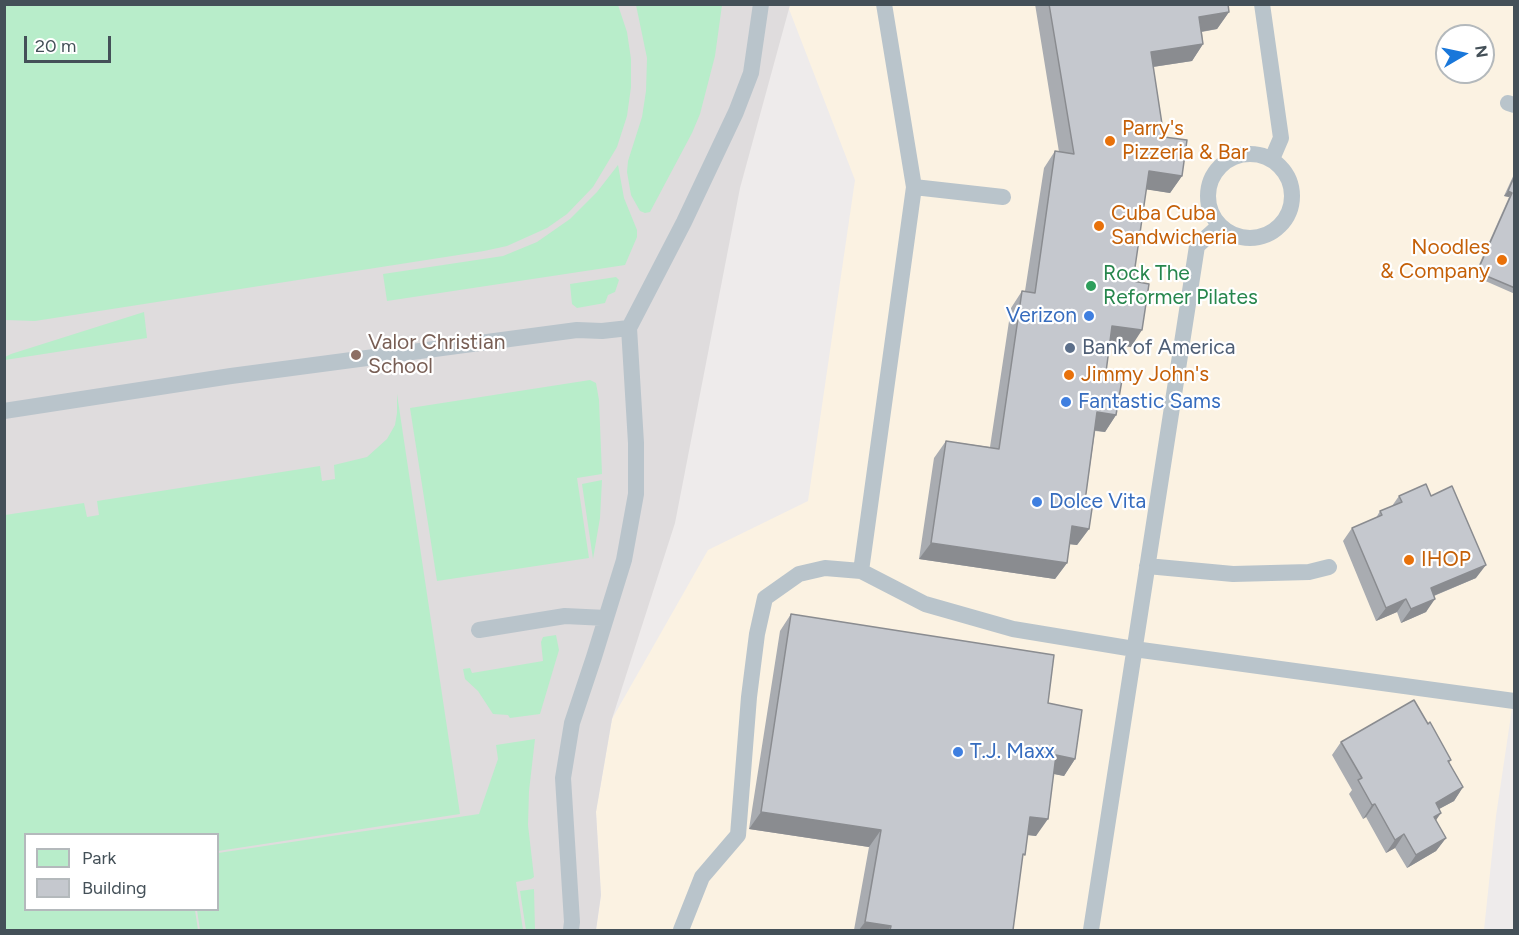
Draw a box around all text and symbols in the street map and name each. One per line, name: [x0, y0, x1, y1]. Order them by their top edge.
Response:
scale bar: [27, 24, 114, 62]
north arrow: [1435, 24, 1495, 84]
text: 20 m: [35, 35, 76, 57]
text: N: [1471, 44, 1492, 59]
place label: Parry's Pizzeria & Bar: [1122, 116, 1248, 166]
marker: Parry's Pizzeria & Bar: [1103, 134, 1117, 148]
place label: Cuba Cuba Sandwicheria: [1111, 201, 1237, 251]
marker: Cuba Cuba Sandwicheria: [1092, 219, 1106, 233]
place label: Noodles & Company: [1380, 235, 1490, 285]
marker: Noodles & Company: [1495, 253, 1509, 267]
place label: Rock The Reformer Pilates: [1103, 261, 1258, 311]
marker: Rock The Reformer Pilates: [1084, 279, 1098, 293]
place label: Verizon: [1006, 303, 1077, 329]
marker: Verizon: [1082, 309, 1096, 323]
place label: Valor Christian School: [368, 330, 505, 380]
place label: Bank of America: [1082, 335, 1235, 361]
marker: Bank of America: [1063, 341, 1077, 355]
marker: Valor Christian School: [349, 348, 363, 362]
place label: Jimmy John's: [1081, 362, 1209, 388]
marker: Jimmy John's: [1062, 368, 1076, 382]
place label: Fantastic Sams: [1078, 389, 1221, 415]
marker: Fantastic Sams: [1059, 395, 1073, 409]
place label: Dolce Vita: [1049, 489, 1146, 515]
marker: Dolce Vita: [1030, 495, 1044, 509]
place label: IHOP: [1421, 547, 1471, 573]
marker: IHOP: [1402, 553, 1416, 567]
place label: T.J. Maxx: [970, 739, 1055, 765]
marker: T.J. Maxx: [951, 745, 965, 759]
legend: [24, 833, 219, 911]
text: Park: [82, 847, 116, 869]
text: Building: [82, 877, 147, 899]

